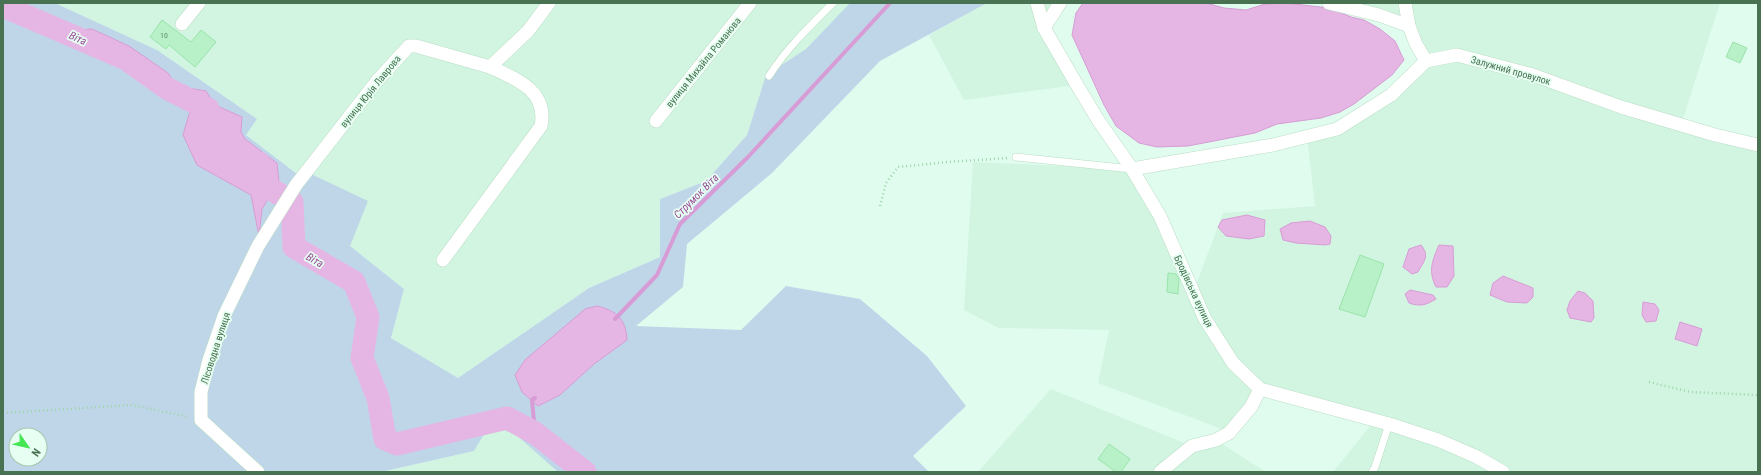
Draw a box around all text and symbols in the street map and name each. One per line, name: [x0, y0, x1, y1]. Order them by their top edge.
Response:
street label: вулиця Михайла Романова: [664, 15, 743, 109]
water label: Віта: [67, 29, 89, 48]
house number: 10: [160, 31, 168, 40]
street label: вулиця Юрія Лаврова: [338, 53, 403, 129]
street label: Залужний провулок: [1470, 54, 1552, 87]
water label: Струмок Віта: [671, 171, 721, 221]
water label: Віта: [304, 250, 326, 271]
street label: Бродівська вулиця: [1172, 253, 1215, 329]
street label: Лісоводна вулиця: [199, 311, 232, 385]
north arrow: [8, 427, 48, 467]
text: N: [28, 446, 43, 459]

